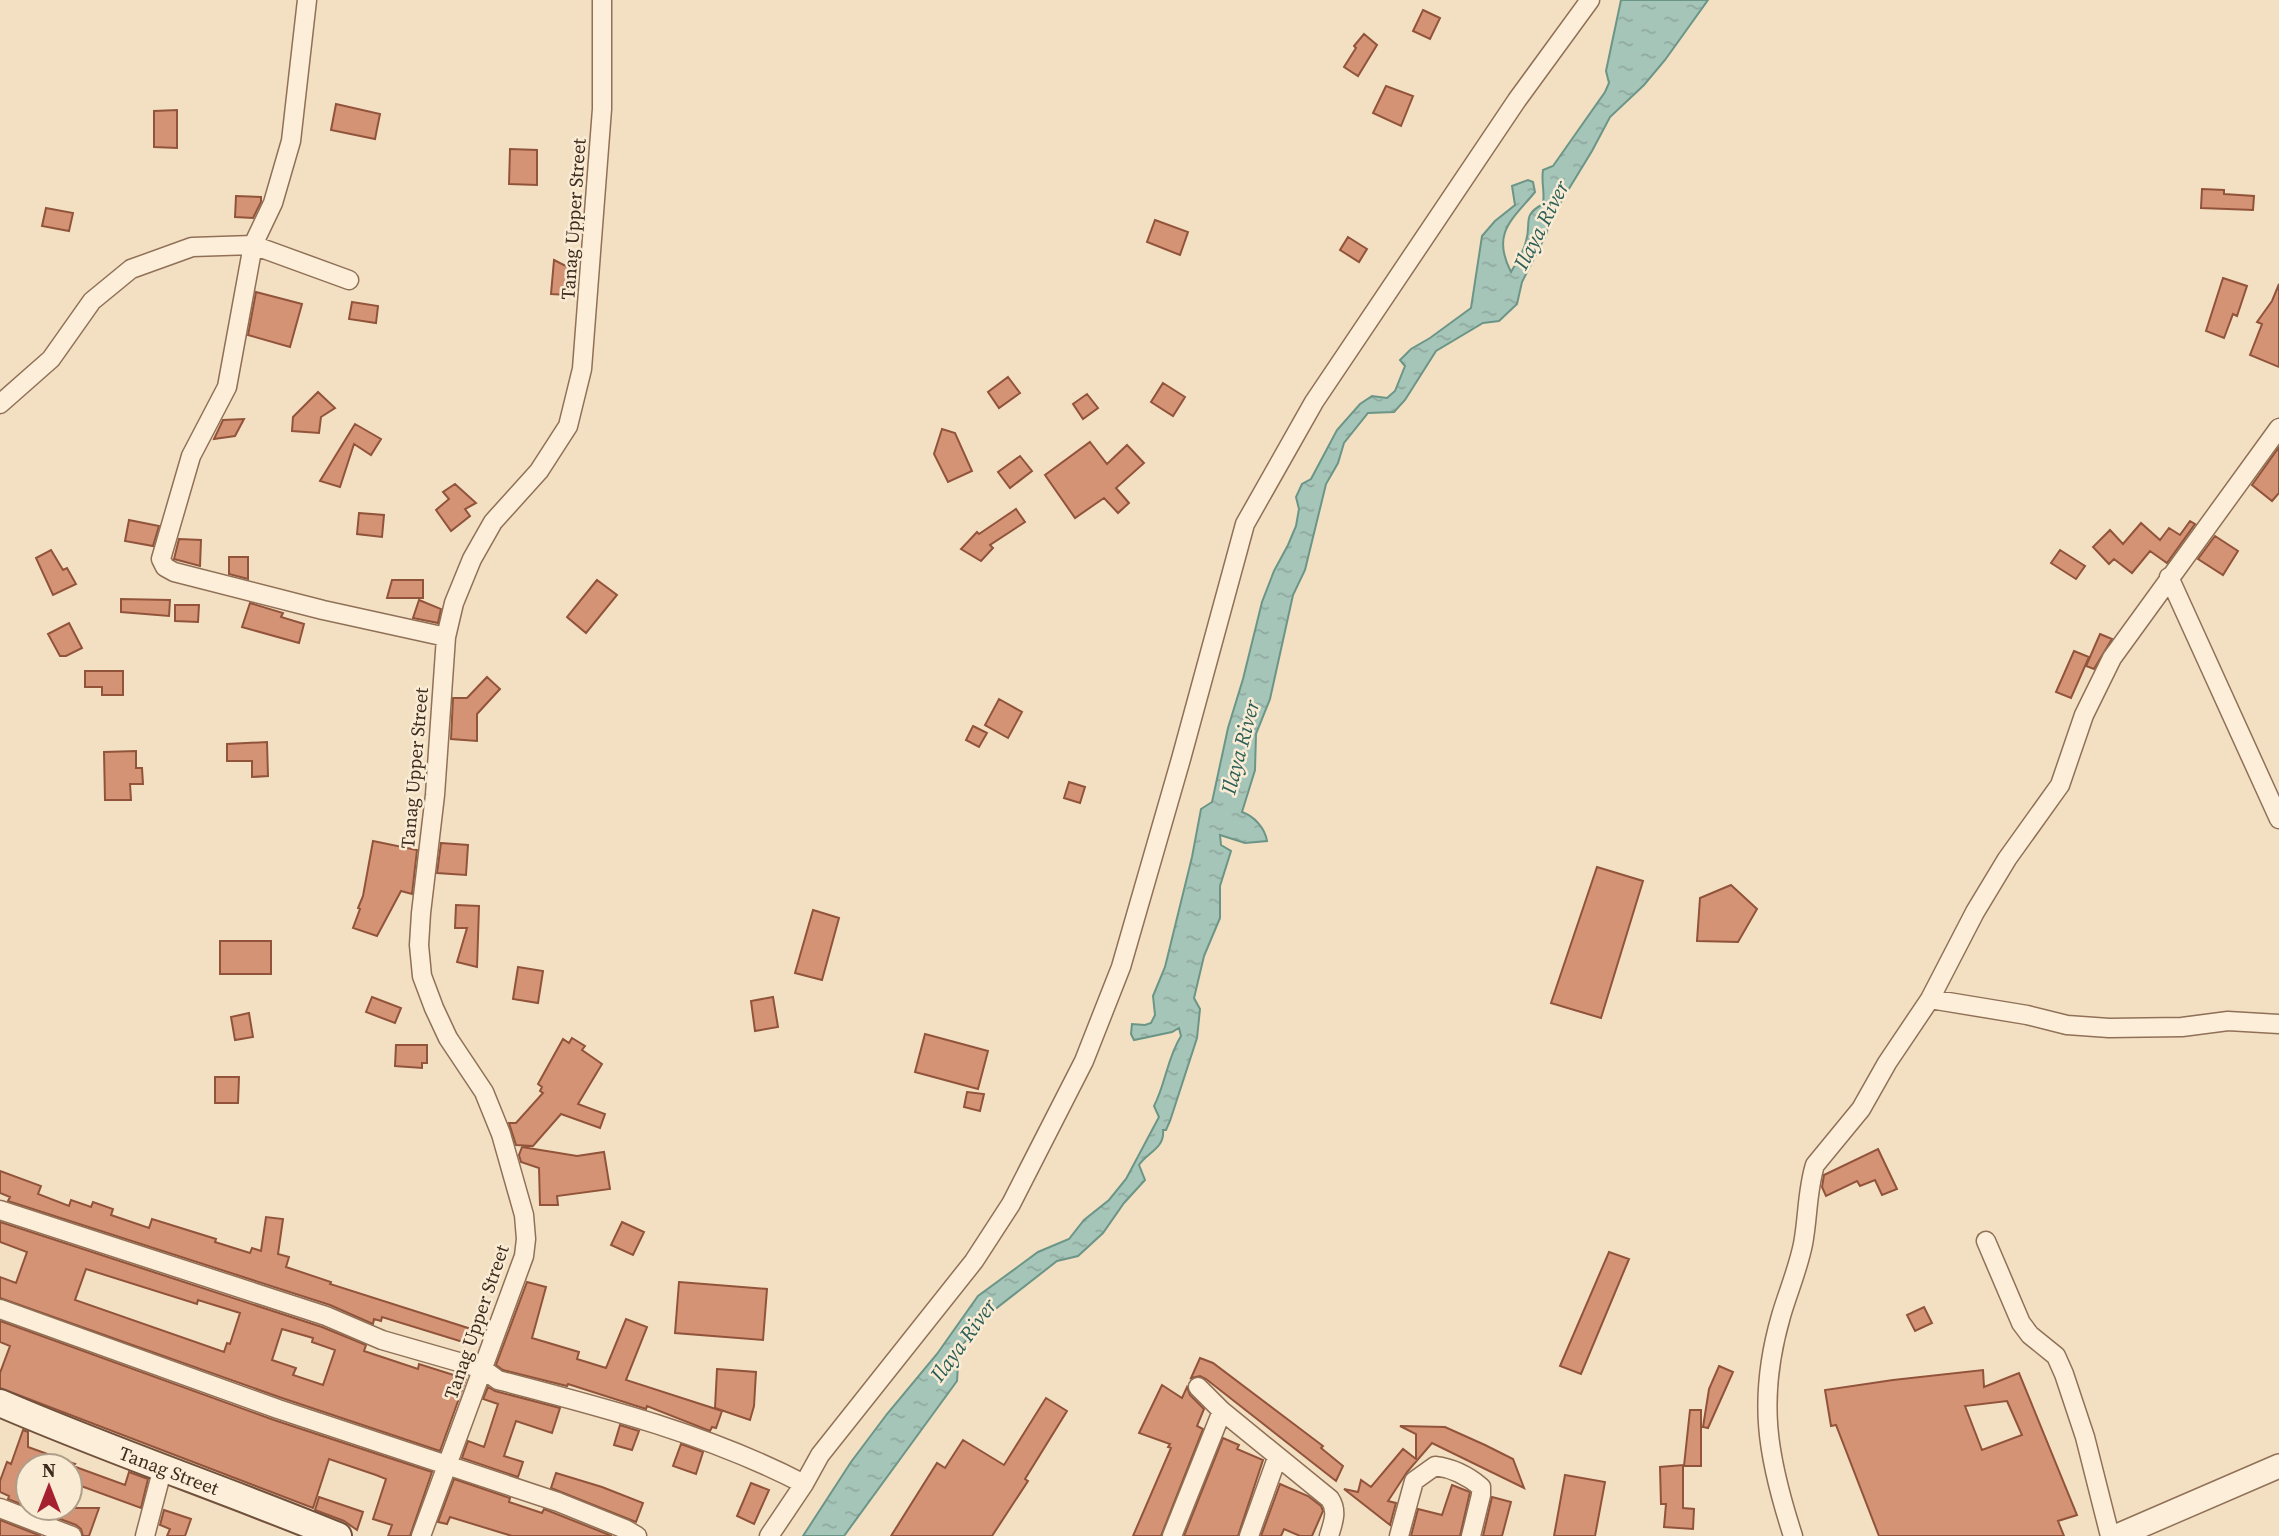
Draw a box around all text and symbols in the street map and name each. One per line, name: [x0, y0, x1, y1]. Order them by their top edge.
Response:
street label: Tanag Upper Street: [554, 137, 592, 301]
water label: Ilaya River: [1506, 175, 1576, 275]
street label: Tanag Upper Street: [394, 685, 434, 850]
water label: Ilaya River: [1213, 696, 1267, 798]
street label: Tanag Upper Street: [437, 1240, 515, 1403]
water label: Ilaya River: [922, 1292, 1003, 1388]
street label: Tanag Street: [115, 1440, 223, 1501]
north arrow: [14, 1452, 84, 1522]
text: N: [42, 1457, 56, 1483]

